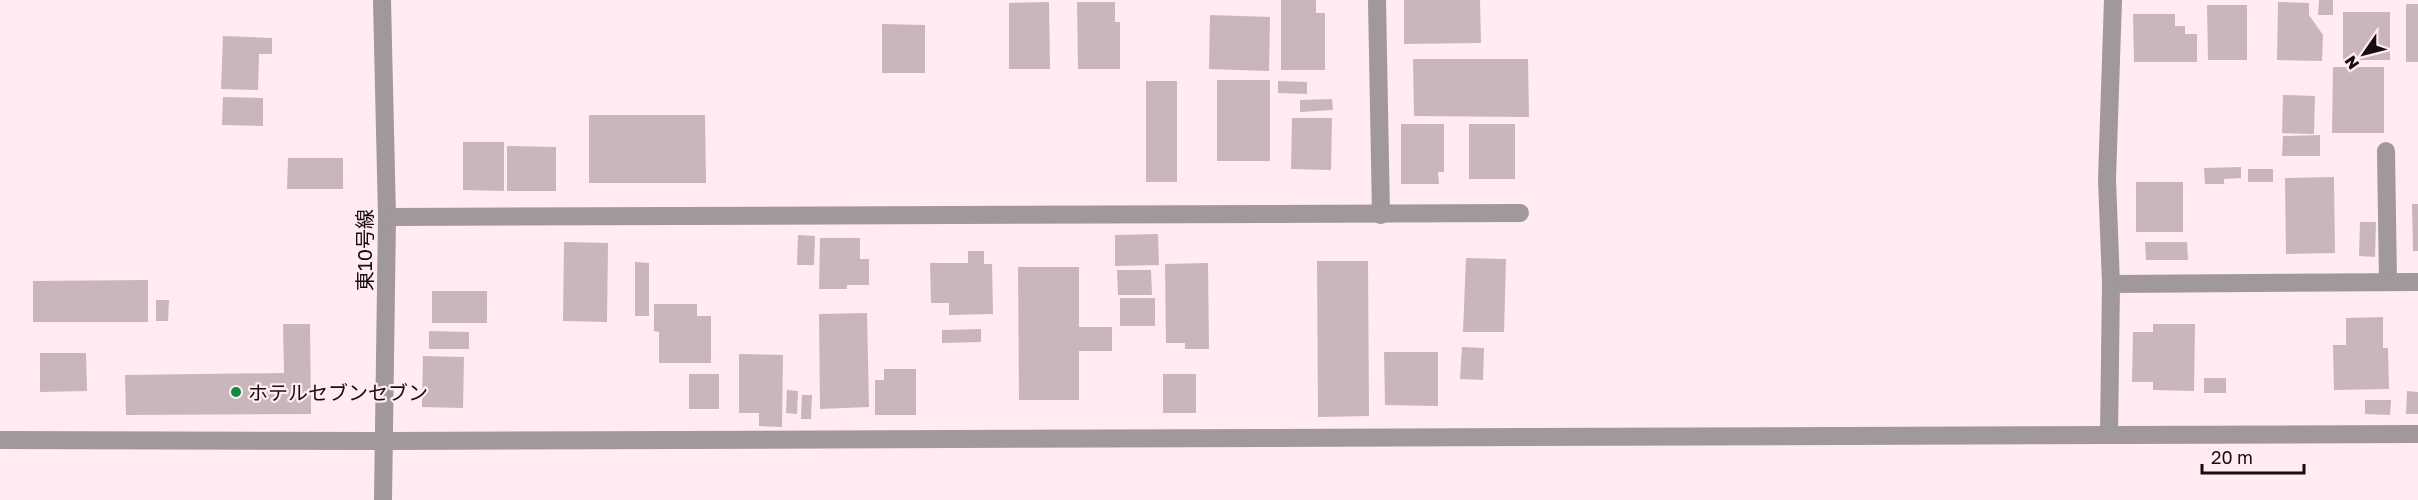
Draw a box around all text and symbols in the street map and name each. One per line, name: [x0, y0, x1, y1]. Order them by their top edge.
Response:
north arrow: [2334, 24, 2394, 84]
text: N: [2340, 52, 2363, 73]
street label: 東10号線: [352, 209, 376, 291]
place label: ホテルセブンセブン: [248, 380, 428, 404]
marker: ホテルセブンセブン: [229, 385, 243, 399]
scale bar: [2202, 437, 2304, 475]
text: 20 m: [2211, 446, 2253, 468]

